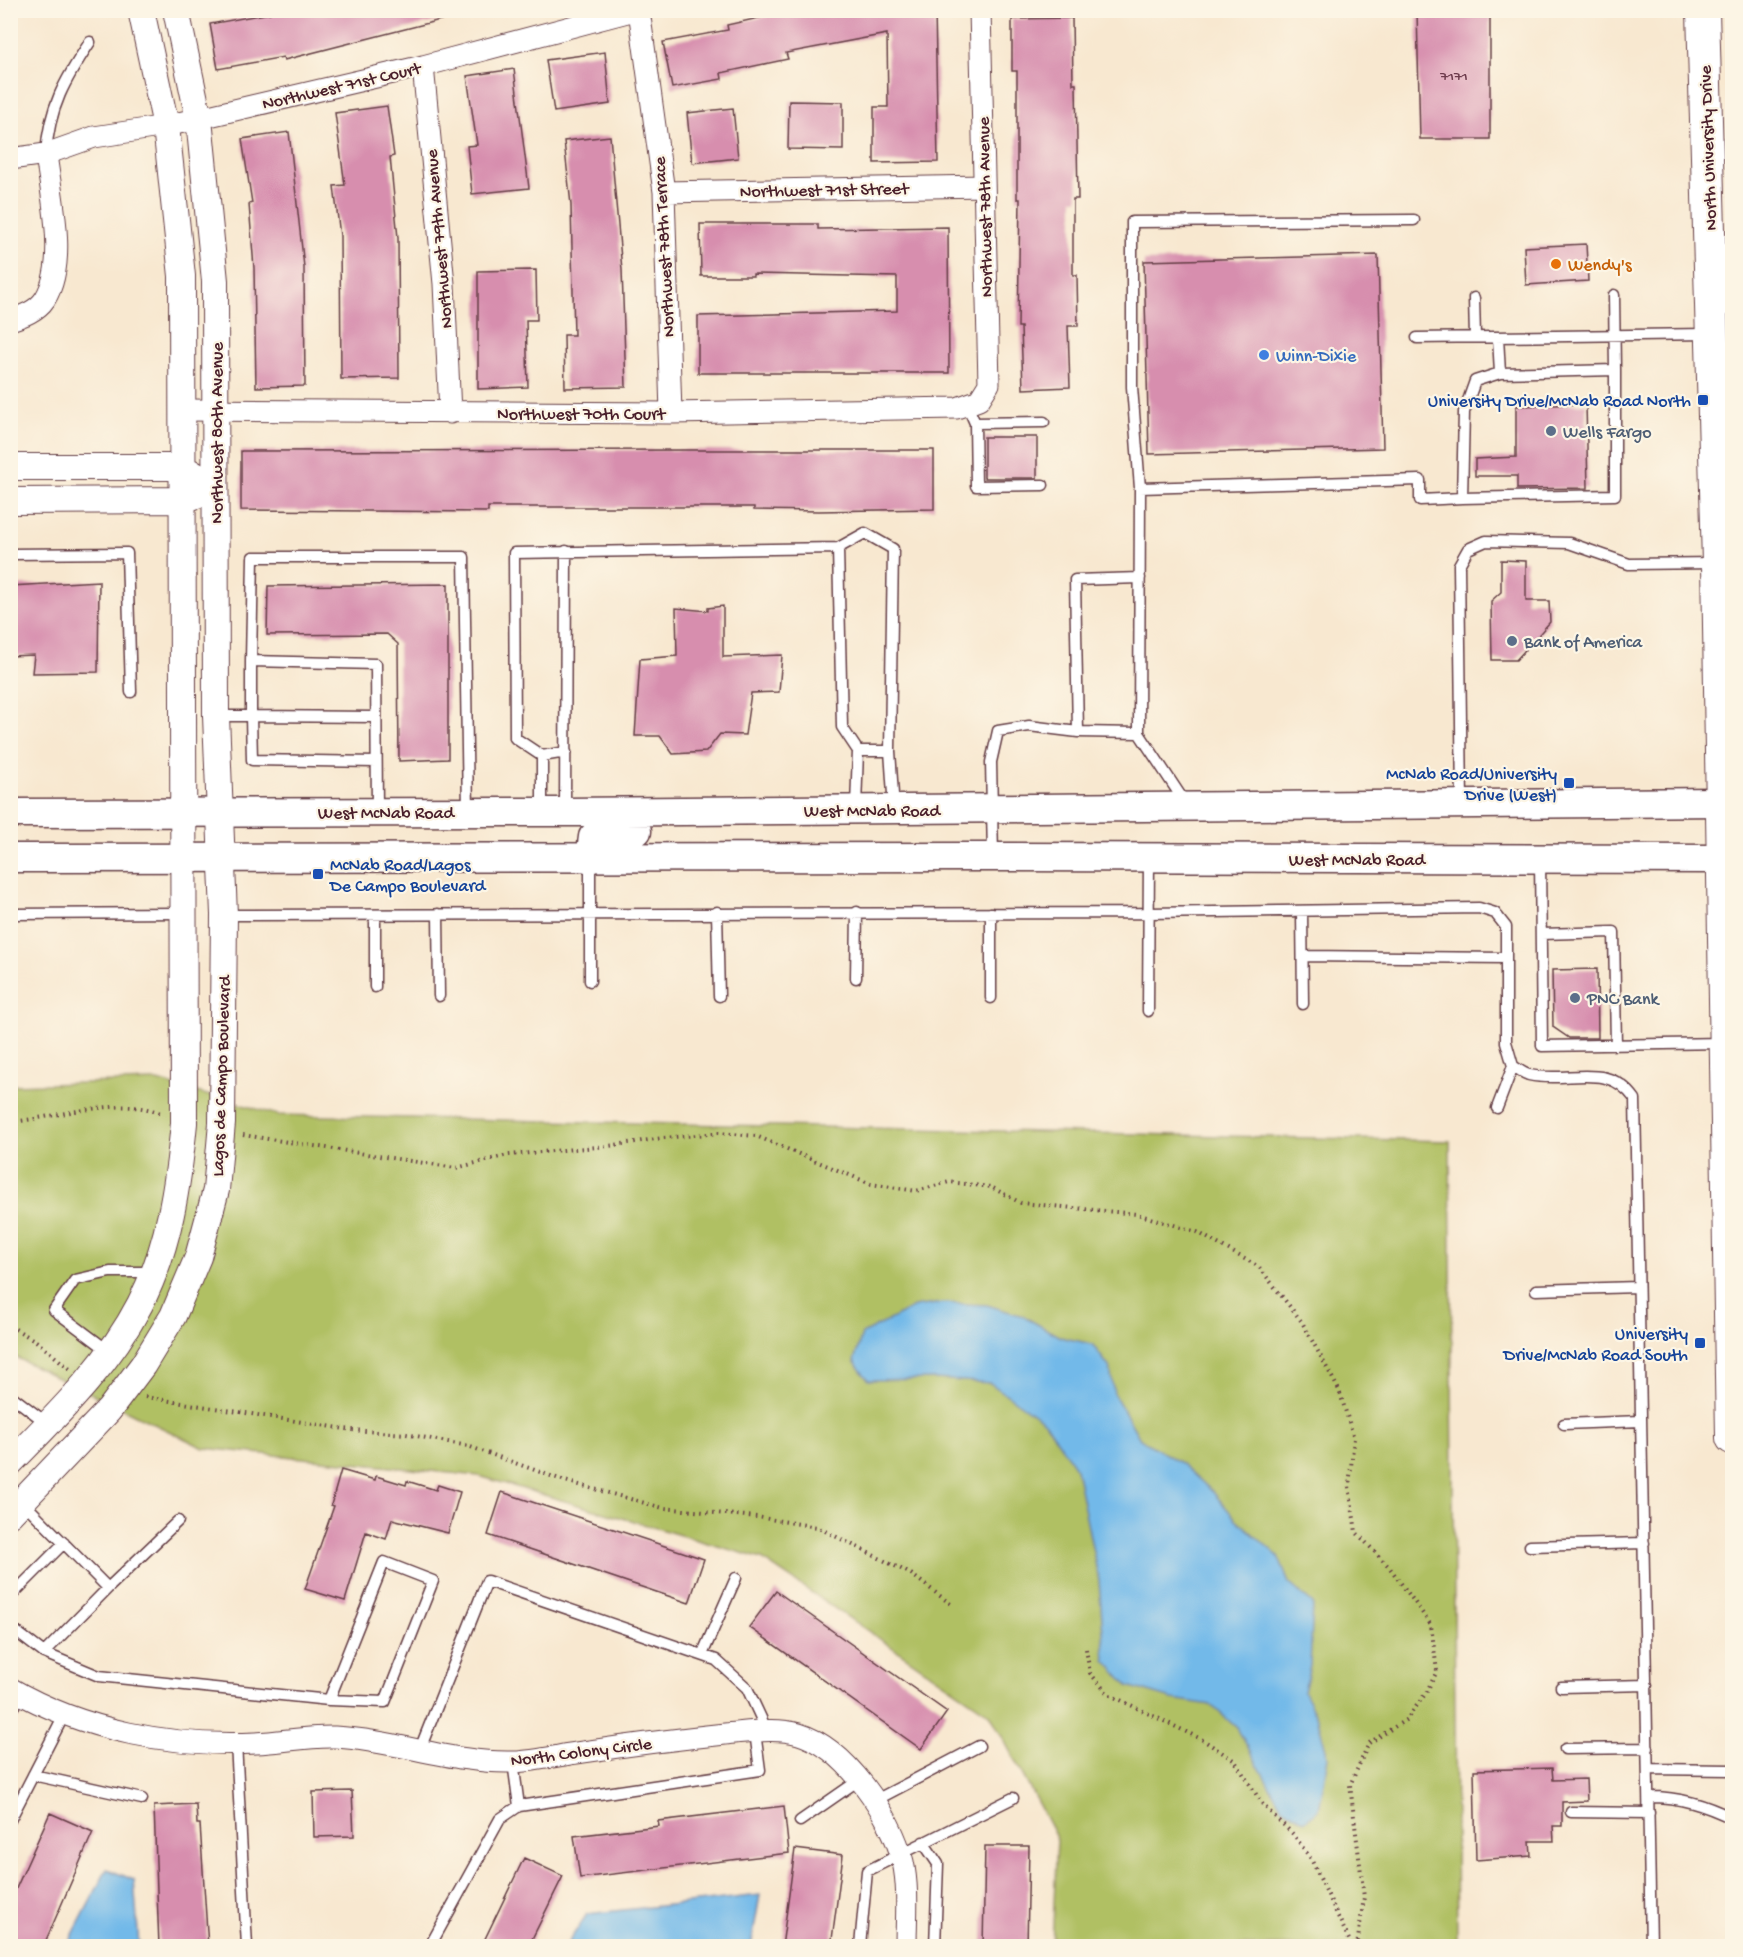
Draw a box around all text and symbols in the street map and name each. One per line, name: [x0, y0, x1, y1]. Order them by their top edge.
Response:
street label: Northwest 71st Court: [260, 59, 424, 116]
street label: North University Drive: [1696, 64, 1723, 231]
house number: 7171: [1439, 68, 1468, 86]
street label: Northwest 78th Avenue: [974, 116, 999, 297]
street label: Northwest 79th Avenue: [422, 148, 459, 329]
street label: Northwest 78th Terrace: [650, 155, 681, 338]
street label: Northwest 71st Street: [739, 179, 910, 203]
place label: Wendy's: [1568, 256, 1633, 277]
marker: Wendy's: [1549, 257, 1563, 271]
street label: Northwest 80th Avenue: [208, 342, 229, 524]
place label: Winn-Dixie: [1276, 347, 1357, 368]
marker: Winn-Dixie: [1257, 348, 1271, 362]
place label: University Drive/McNab Road North: [1428, 392, 1691, 413]
marker: University Drive/McNab Road North: [1696, 393, 1710, 407]
street label: Northwest 70th Court: [497, 405, 667, 426]
place label: Wells Fargo: [1563, 423, 1652, 444]
marker: Wells Fargo: [1544, 424, 1558, 438]
place label: Bank of America: [1523, 633, 1643, 654]
marker: Bank of America: [1505, 634, 1519, 648]
place label: McNab Road/University Drive (West): [1386, 765, 1557, 807]
marker: McNab Road/University Drive (West): [1562, 776, 1576, 790]
street label: West McNab Road: [804, 802, 942, 823]
street label: West McNab Road: [318, 804, 456, 825]
street label: West McNab Road: [1289, 851, 1427, 872]
place label: McNab Road/Lagos De Campo Boulevard: [329, 856, 487, 898]
marker: McNab Road/Lagos De Campo Boulevard: [311, 867, 325, 881]
street label: Lagos de Campo Boulevard: [208, 974, 237, 1177]
place label: PNC Bank: [1586, 990, 1660, 1011]
marker: PNC Bank: [1568, 991, 1582, 1005]
place label: University Drive/McNab Road South: [1503, 1325, 1688, 1367]
marker: University Drive/McNab Road South: [1693, 1336, 1707, 1350]
street label: North Colony Circle: [509, 1734, 654, 1773]

